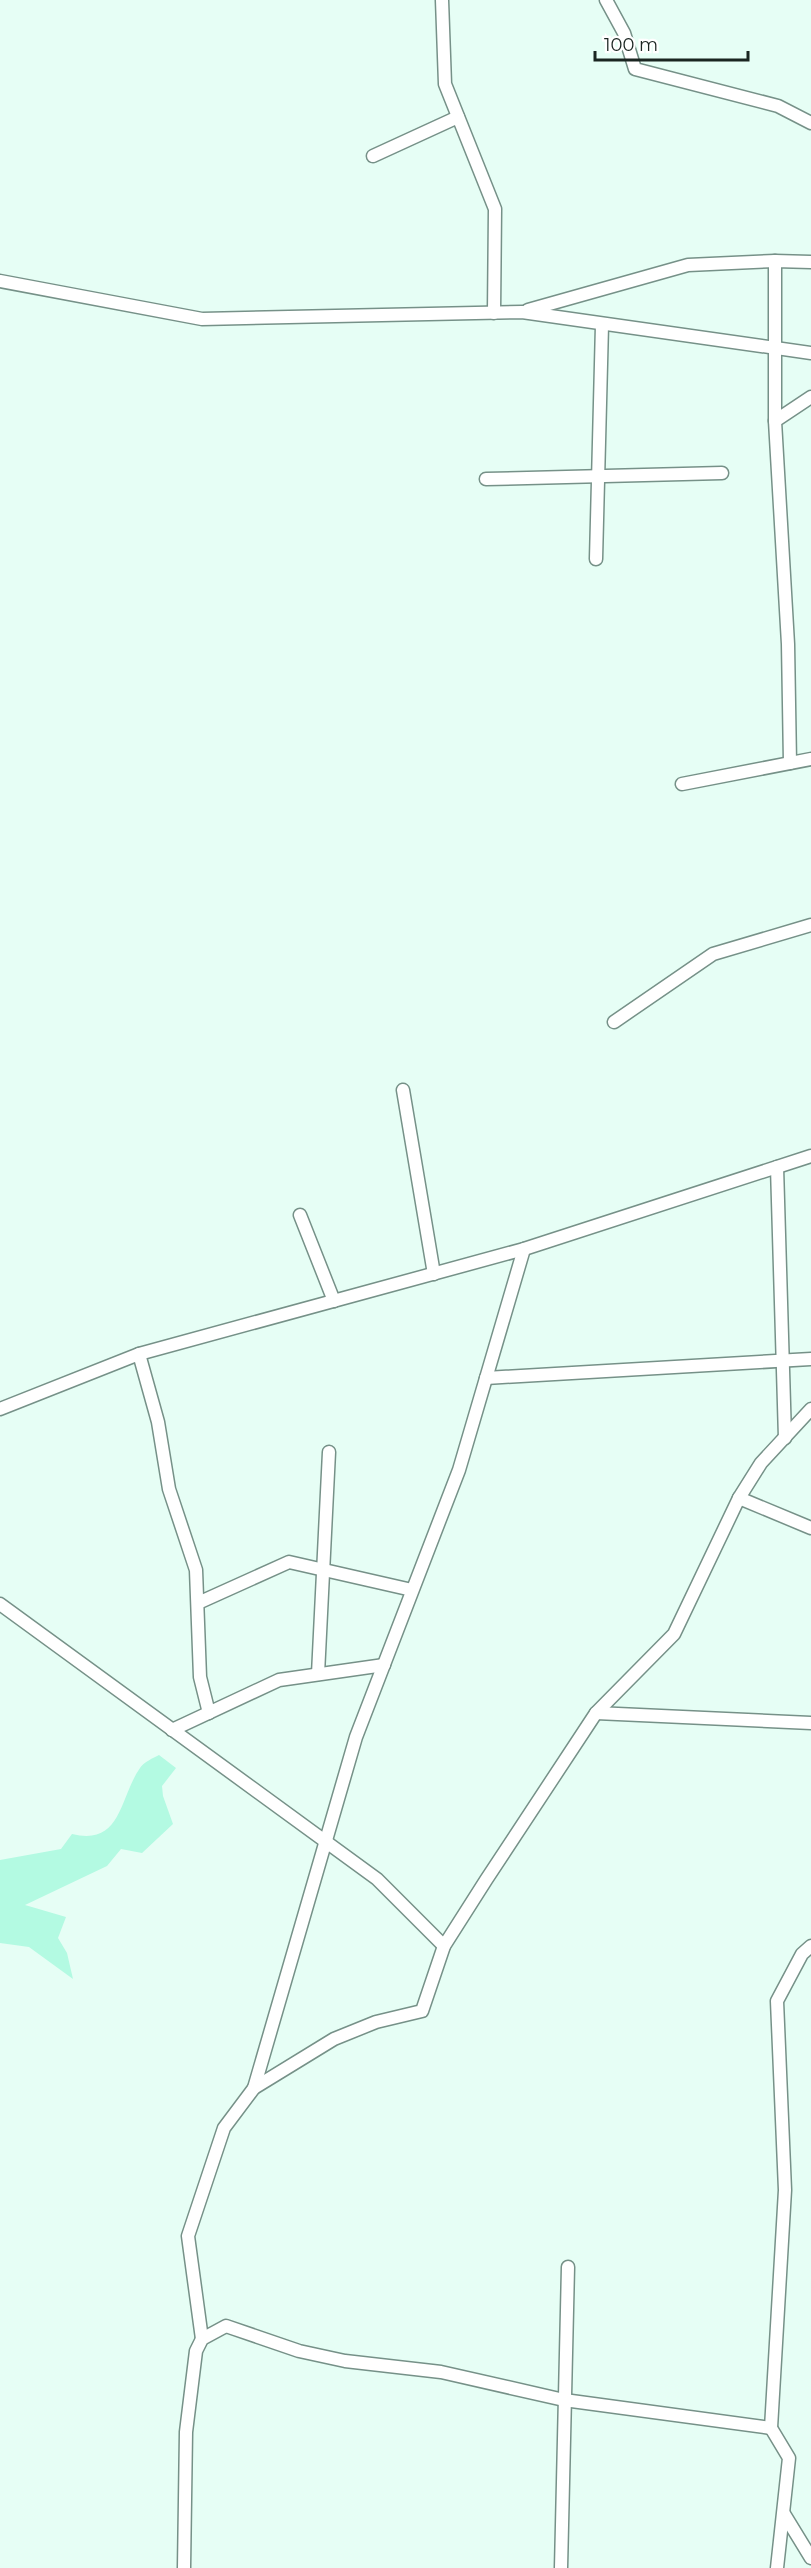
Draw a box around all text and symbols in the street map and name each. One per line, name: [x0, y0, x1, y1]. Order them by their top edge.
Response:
scale bar: [595, 24, 748, 62]
text: 100 m: [604, 34, 658, 56]

